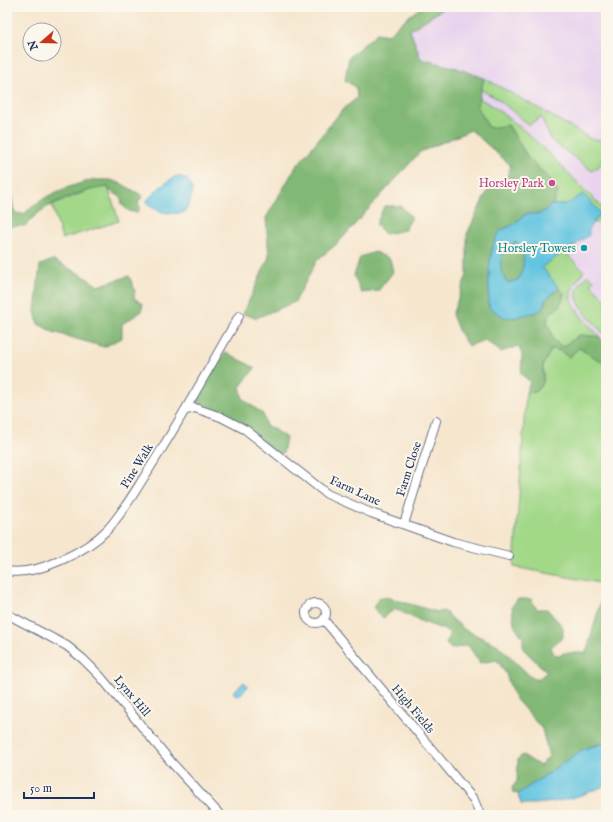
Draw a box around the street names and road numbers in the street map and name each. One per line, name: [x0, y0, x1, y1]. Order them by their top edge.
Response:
street label: Farm Close: [393, 439, 425, 498]
street label: Pine Walk: [117, 440, 157, 491]
street label: Farm Lane: [327, 473, 383, 510]
street label: Lynx Hill: [110, 672, 154, 720]
street label: High Fields: [388, 682, 438, 736]

